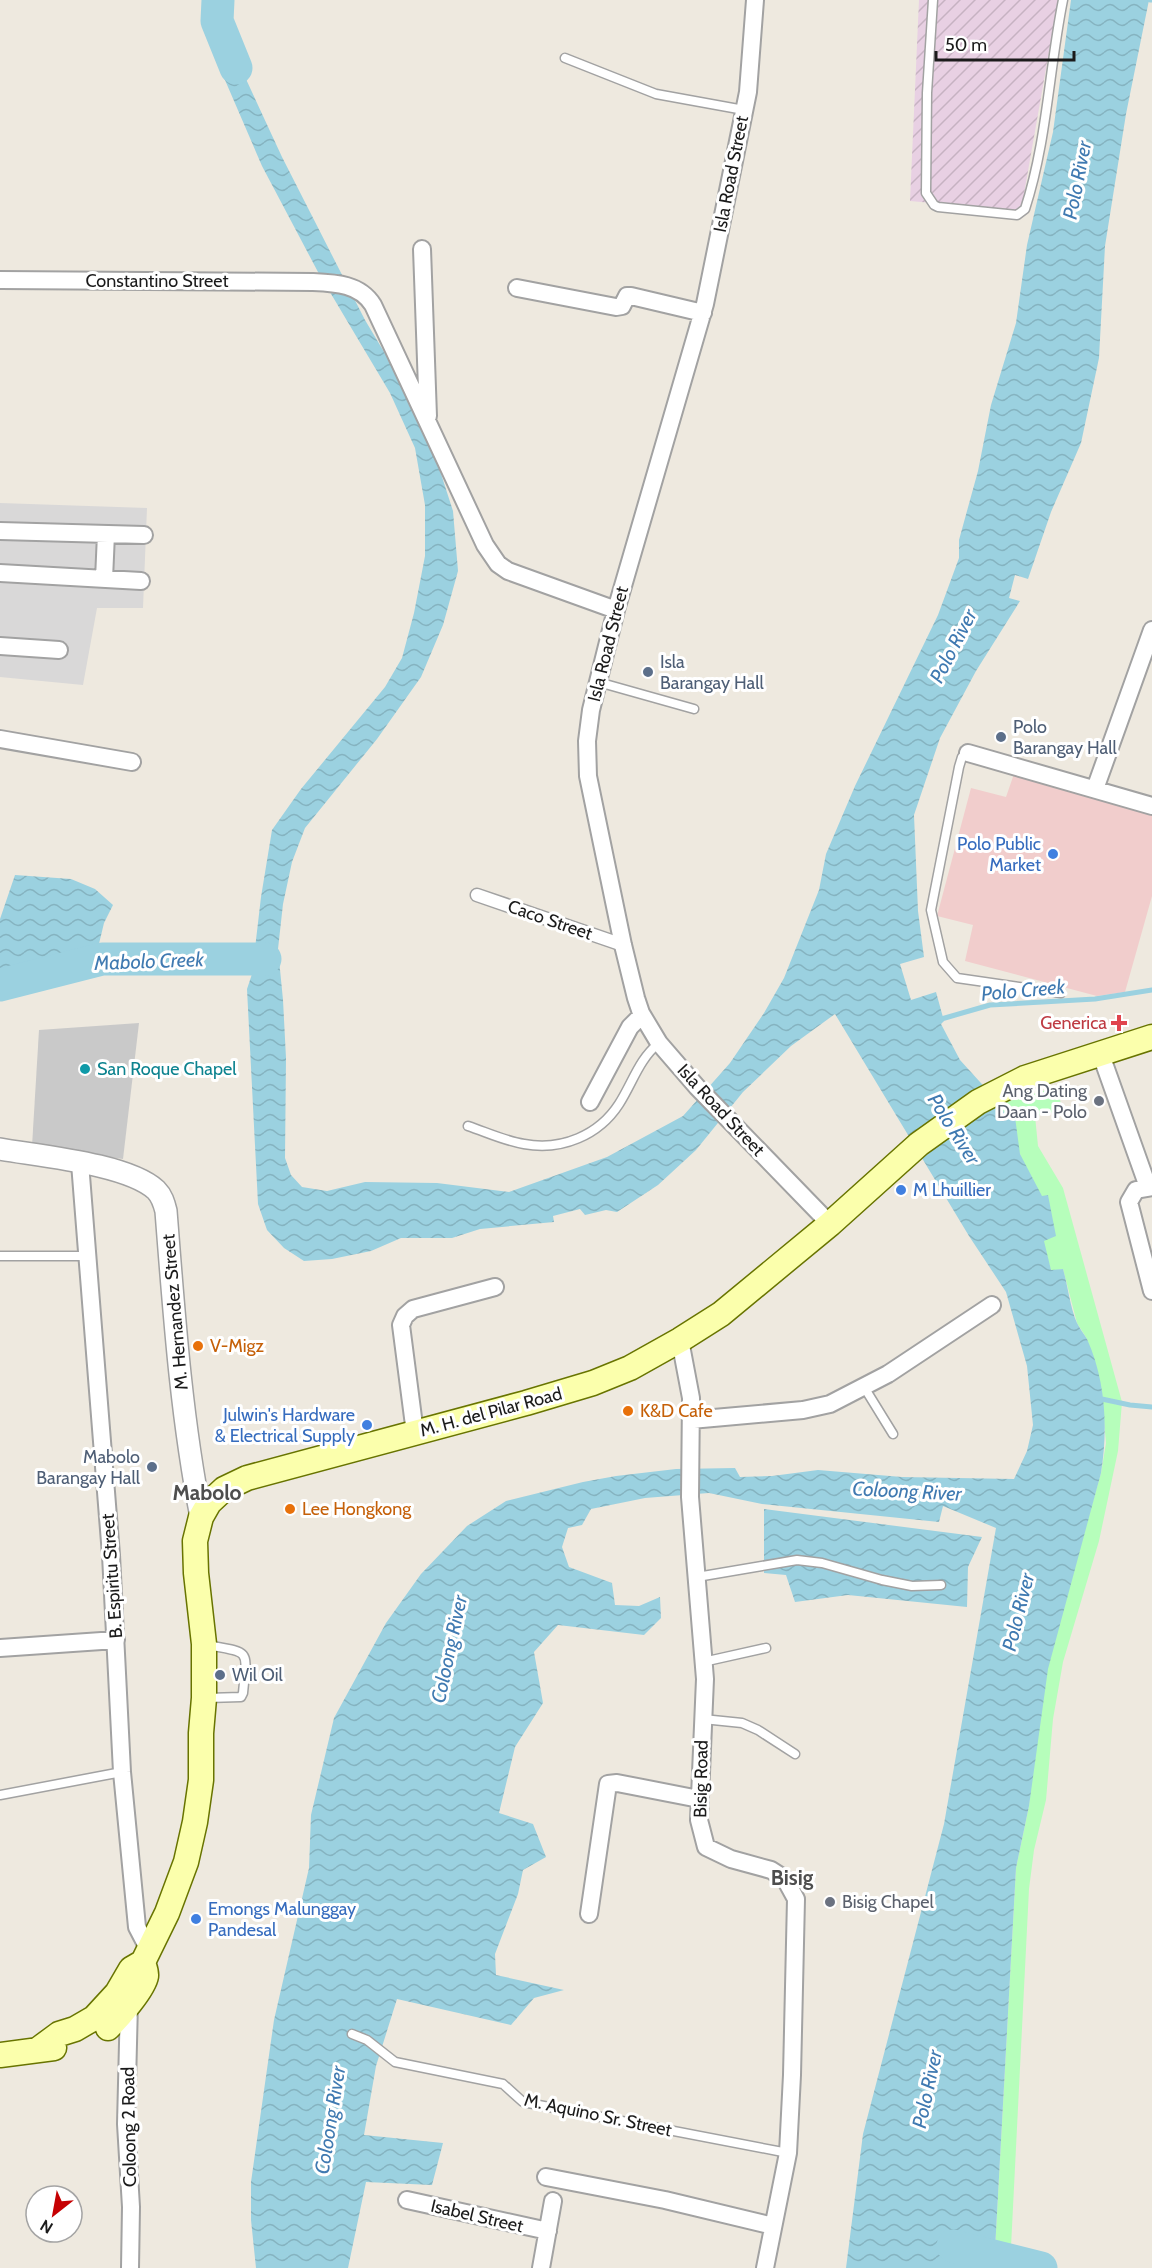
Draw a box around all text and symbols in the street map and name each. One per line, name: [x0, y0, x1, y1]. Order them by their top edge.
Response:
scale bar: [936, 24, 1074, 62]
text: 50 m: [945, 34, 987, 56]
street label: Isla Road Street: [709, 114, 753, 234]
water label: Polo River: [1058, 138, 1097, 221]
street label: Constantino Street: [85, 270, 229, 292]
street label: Isla Road Street: [583, 584, 633, 704]
water label: Polo River: [924, 604, 982, 687]
place label: Isla Barangay Hall: [660, 651, 764, 694]
marker: Isla Barangay Hall: [641, 665, 655, 679]
place label: Polo Barangay Hall: [1013, 716, 1117, 759]
marker: Polo Barangay Hall: [994, 730, 1008, 744]
place label: Polo Public Market: [957, 833, 1041, 876]
marker: Polo Public Market: [1046, 847, 1060, 861]
street label: Caco Street: [505, 895, 595, 945]
water label: Mabolo Creek: [93, 947, 206, 975]
water label: Polo Creek: [980, 974, 1067, 1006]
place label: Generica: [1040, 1012, 1107, 1034]
marker: Generica: [1112, 1016, 1126, 1030]
place label: San Roque Chapel: [97, 1058, 237, 1080]
street label: Isla Road Street: [673, 1059, 769, 1161]
marker: San Roque Chapel: [78, 1062, 92, 1076]
place label: Ang Dating Daan - Polo: [997, 1080, 1088, 1123]
water label: Polo River: [923, 1089, 986, 1170]
marker: Ang Dating Daan - Polo: [1092, 1094, 1106, 1108]
place label: M Lhuillier: [913, 1179, 991, 1201]
marker: M Lhuillier: [894, 1183, 908, 1197]
street label: M. Hernandez Street: [157, 1233, 193, 1391]
place label: V-Migz: [210, 1335, 265, 1357]
marker: V-Migz: [191, 1339, 205, 1353]
street label: M. H. del Pilar Road: [418, 1382, 564, 1442]
place label: K&D Cafe: [640, 1400, 713, 1422]
place label: Julwin's Hardware & Electrical Supply: [215, 1404, 355, 1447]
marker: K&D Cafe: [621, 1404, 635, 1418]
marker: Julwin's Hardware & Electrical Supply: [360, 1418, 374, 1432]
place label: Mabolo Barangay Hall: [36, 1446, 141, 1489]
marker: Mabolo Barangay Hall: [145, 1460, 159, 1474]
water label: Coloong River: [852, 1476, 963, 1506]
district label: Mabolo: [172, 1480, 242, 1505]
place label: Lee Hongkong: [302, 1498, 412, 1520]
marker: Lee Hongkong: [283, 1502, 297, 1516]
street label: B. Espiritu Street: [97, 1513, 127, 1639]
water label: Polo River: [997, 1570, 1039, 1653]
water label: Coloong River: [426, 1592, 472, 1705]
place label: Wil Oil: [232, 1664, 284, 1686]
marker: Wil Oil: [213, 1668, 227, 1682]
street label: Bisig Road: [689, 1740, 713, 1818]
district label: Bisig: [771, 1865, 814, 1890]
place label: Bisig Chapel: [842, 1891, 934, 1913]
marker: Bisig Chapel: [823, 1895, 837, 1909]
place label: Emongs Malunggay Pandesal: [208, 1898, 356, 1941]
marker: Emongs Malunggay Pandesal: [189, 1912, 203, 1926]
water label: Polo River: [907, 2047, 947, 2130]
water label: Coloong River: [310, 2063, 351, 2176]
street label: Coloong 2 Road: [117, 2067, 141, 2187]
street label: M. Aquino Sr. Street: [522, 2089, 674, 2141]
north arrow: [24, 2184, 84, 2244]
street label: Isabel Street: [429, 2195, 525, 2237]
text: N: [37, 2215, 56, 2237]

